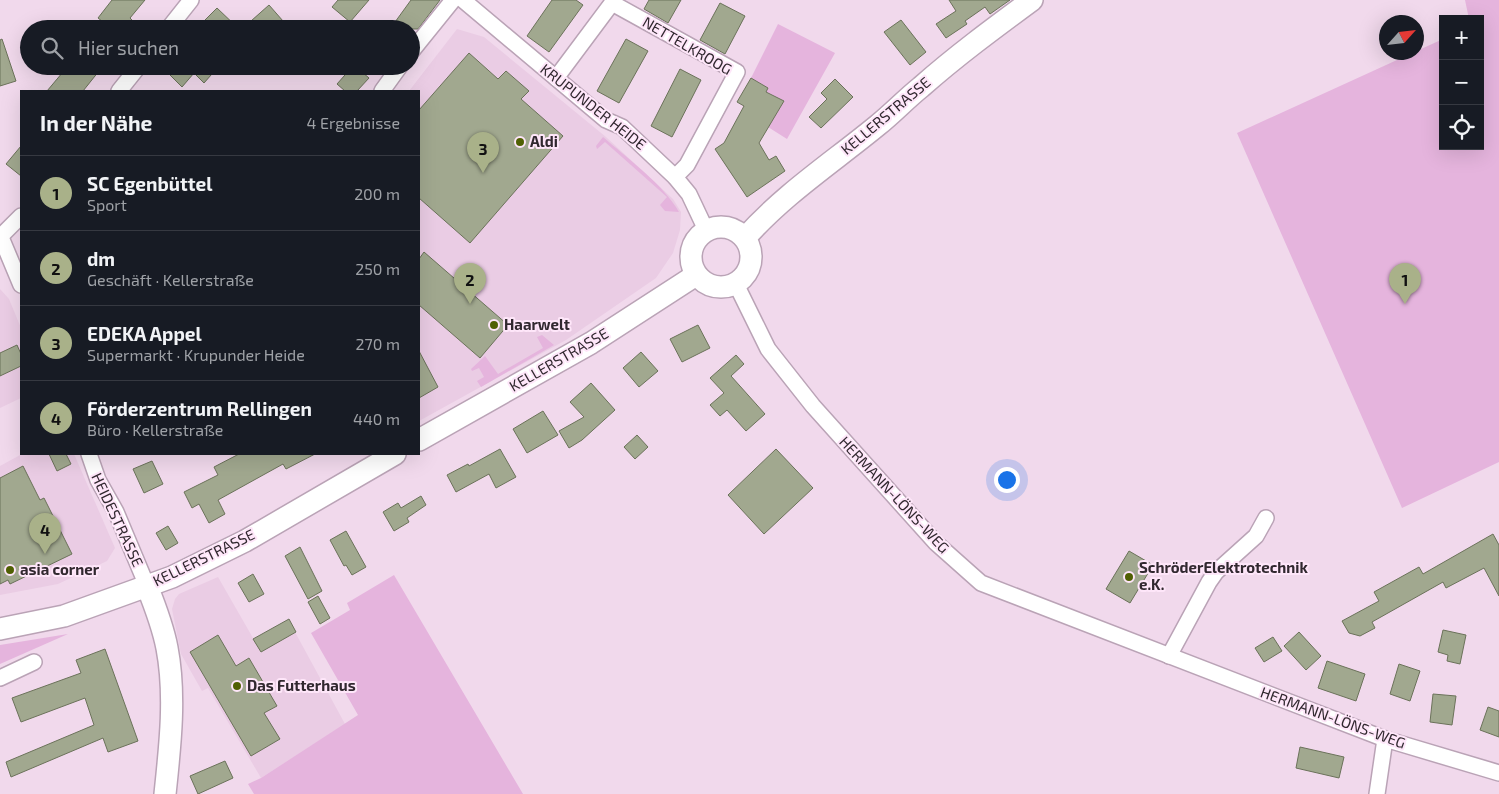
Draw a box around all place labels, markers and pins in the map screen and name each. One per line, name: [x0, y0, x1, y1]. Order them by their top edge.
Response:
pin: 3: [467, 132, 499, 173]
place label: Aldi: [530, 132, 558, 150]
marker: Aldi: [514, 136, 526, 148]
pin: 2: [454, 263, 486, 304]
pin: 1: [1389, 263, 1421, 304]
place label: Haarwelt: [504, 315, 570, 333]
marker: Haarwelt: [488, 319, 500, 331]
pin: 4: [29, 513, 61, 554]
place label: SchröderElektrotechnik e.K.: [1139, 558, 1308, 593]
place label: asia corner: [20, 560, 100, 578]
marker: asia corner: [4, 564, 16, 576]
marker: SchröderElektrotechnik e.K.: [1123, 571, 1135, 583]
place label: Das Futterhaus: [247, 676, 356, 694]
marker: Das Futterhaus: [231, 680, 243, 692]

